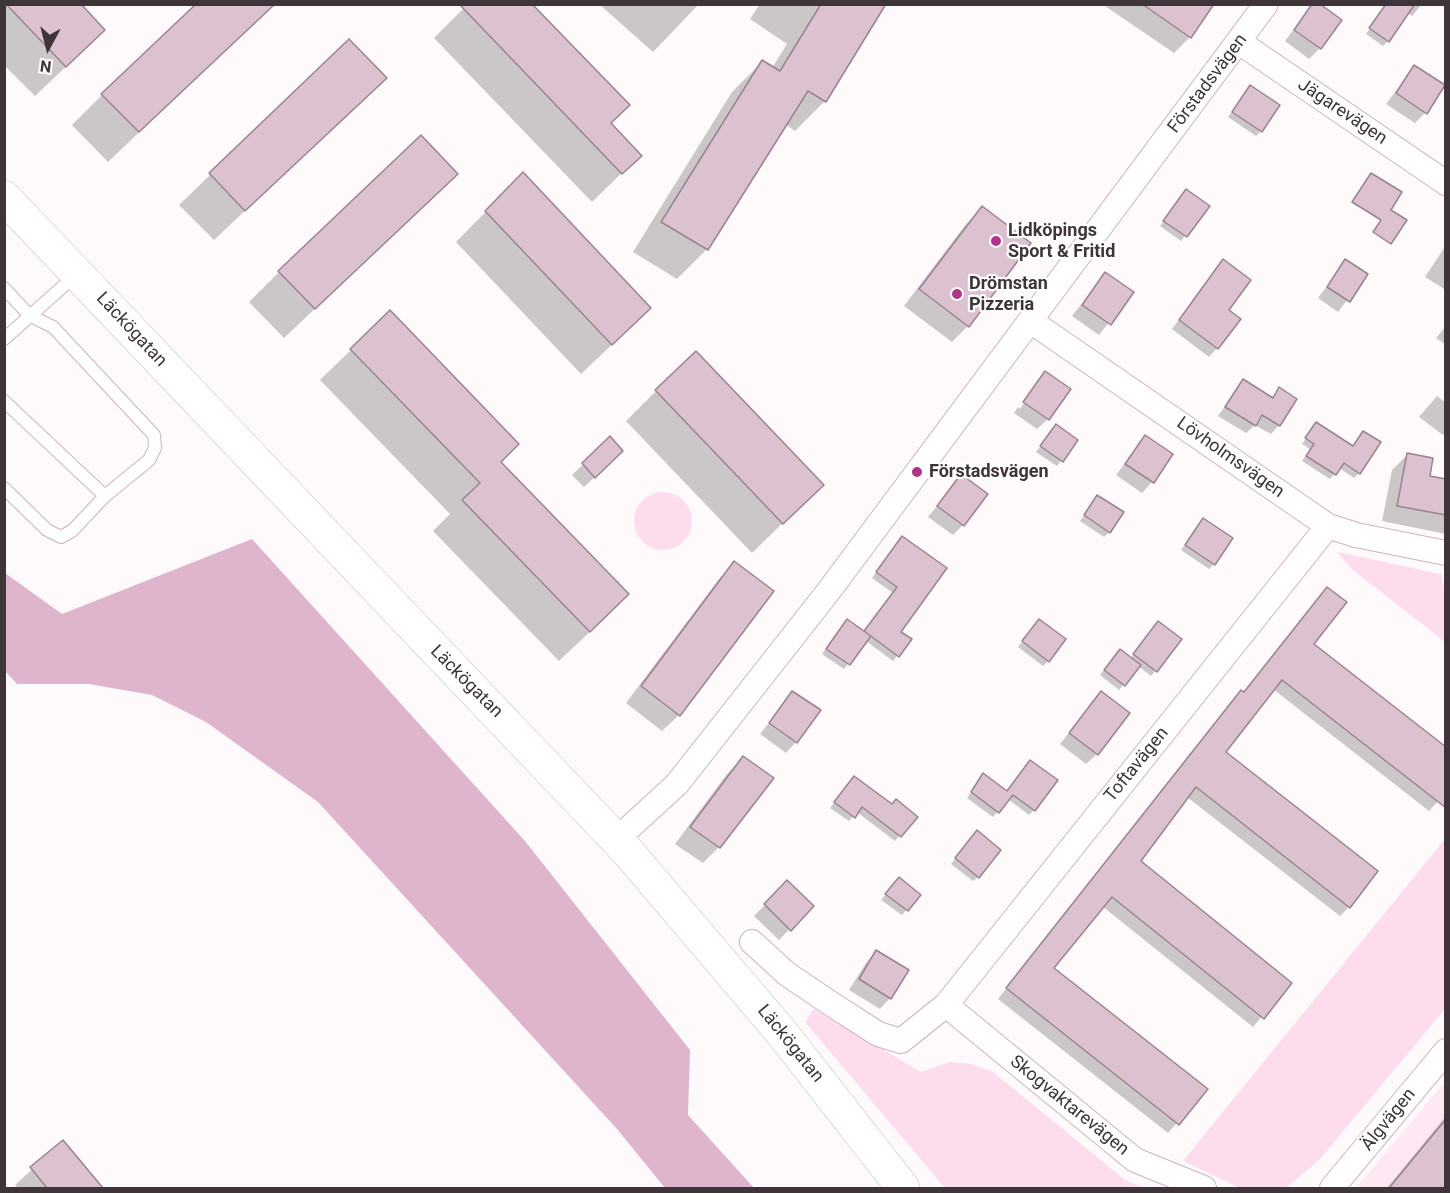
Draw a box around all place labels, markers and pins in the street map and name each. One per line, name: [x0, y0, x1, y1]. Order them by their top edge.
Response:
place label: Lidköpings Sport & Fritid: [1008, 220, 1115, 262]
marker: Lidköpings Sport & Fritid: [989, 234, 1003, 248]
place label: Drömstan Pizzeria: [969, 273, 1048, 316]
marker: Drömstan Pizzeria: [950, 287, 964, 301]
place label: Förstadsvägen: [929, 461, 1049, 483]
marker: Förstadsvägen: [910, 465, 924, 479]

